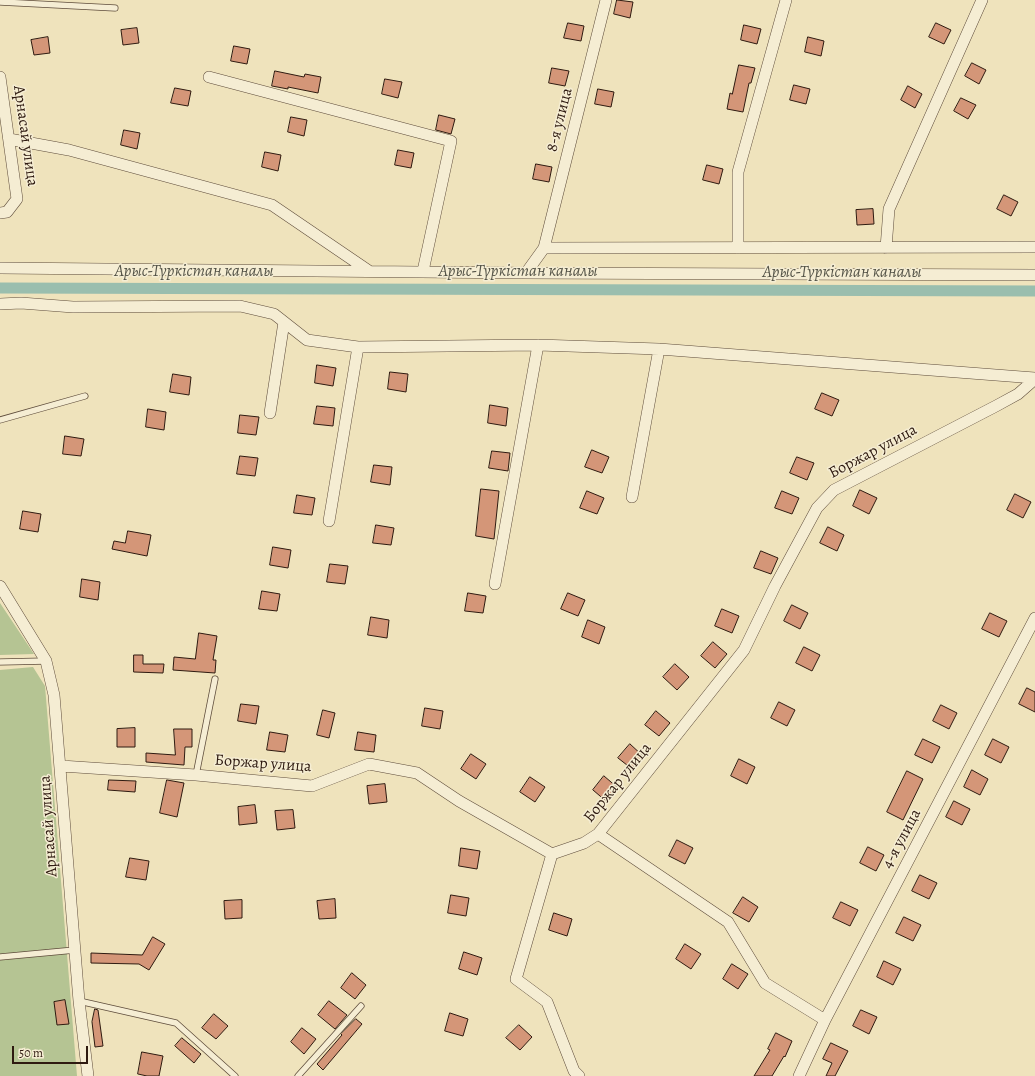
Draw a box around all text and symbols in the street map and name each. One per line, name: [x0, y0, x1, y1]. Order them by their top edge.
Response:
street label: Арнасай улица: [8, 84, 42, 188]
street label: 8-я улица: [543, 86, 577, 154]
water label: Арыс-Түркістан каналы: [114, 262, 274, 282]
water label: Арыс-Түркістан каналы: [438, 262, 598, 282]
water label: Арыс-Түркістан каналы: [762, 263, 922, 283]
street label: Боржар улица: [826, 421, 920, 483]
street label: Боржар улица: [580, 739, 656, 827]
street label: Боржар улица: [214, 751, 312, 777]
street label: Арнасай улица: [36, 775, 62, 877]
street label: 4-я улица: [878, 806, 926, 872]
scale bar: [14, 1038, 90, 1064]
text: 50 m: [19, 1045, 43, 1061]

